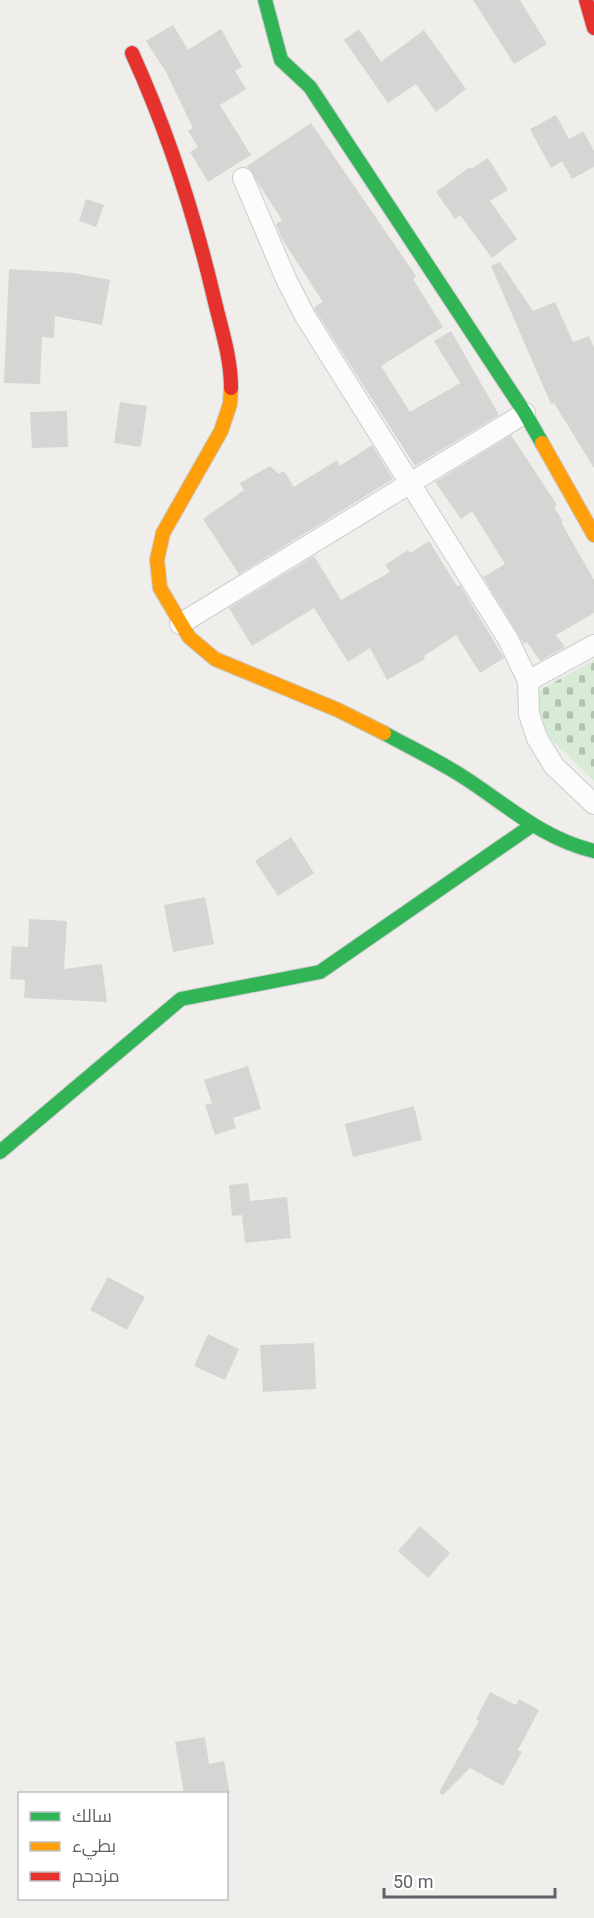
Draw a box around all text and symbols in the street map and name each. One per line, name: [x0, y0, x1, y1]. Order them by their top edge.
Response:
legend: [18, 1792, 228, 1900]
text: سالك: [72, 1805, 112, 1826]
text: بطيء: [72, 1835, 116, 1860]
scale bar: [384, 1861, 555, 1899]
text: مزدحم: [72, 1865, 120, 1888]
text: 50 m: [393, 1871, 433, 1892]

